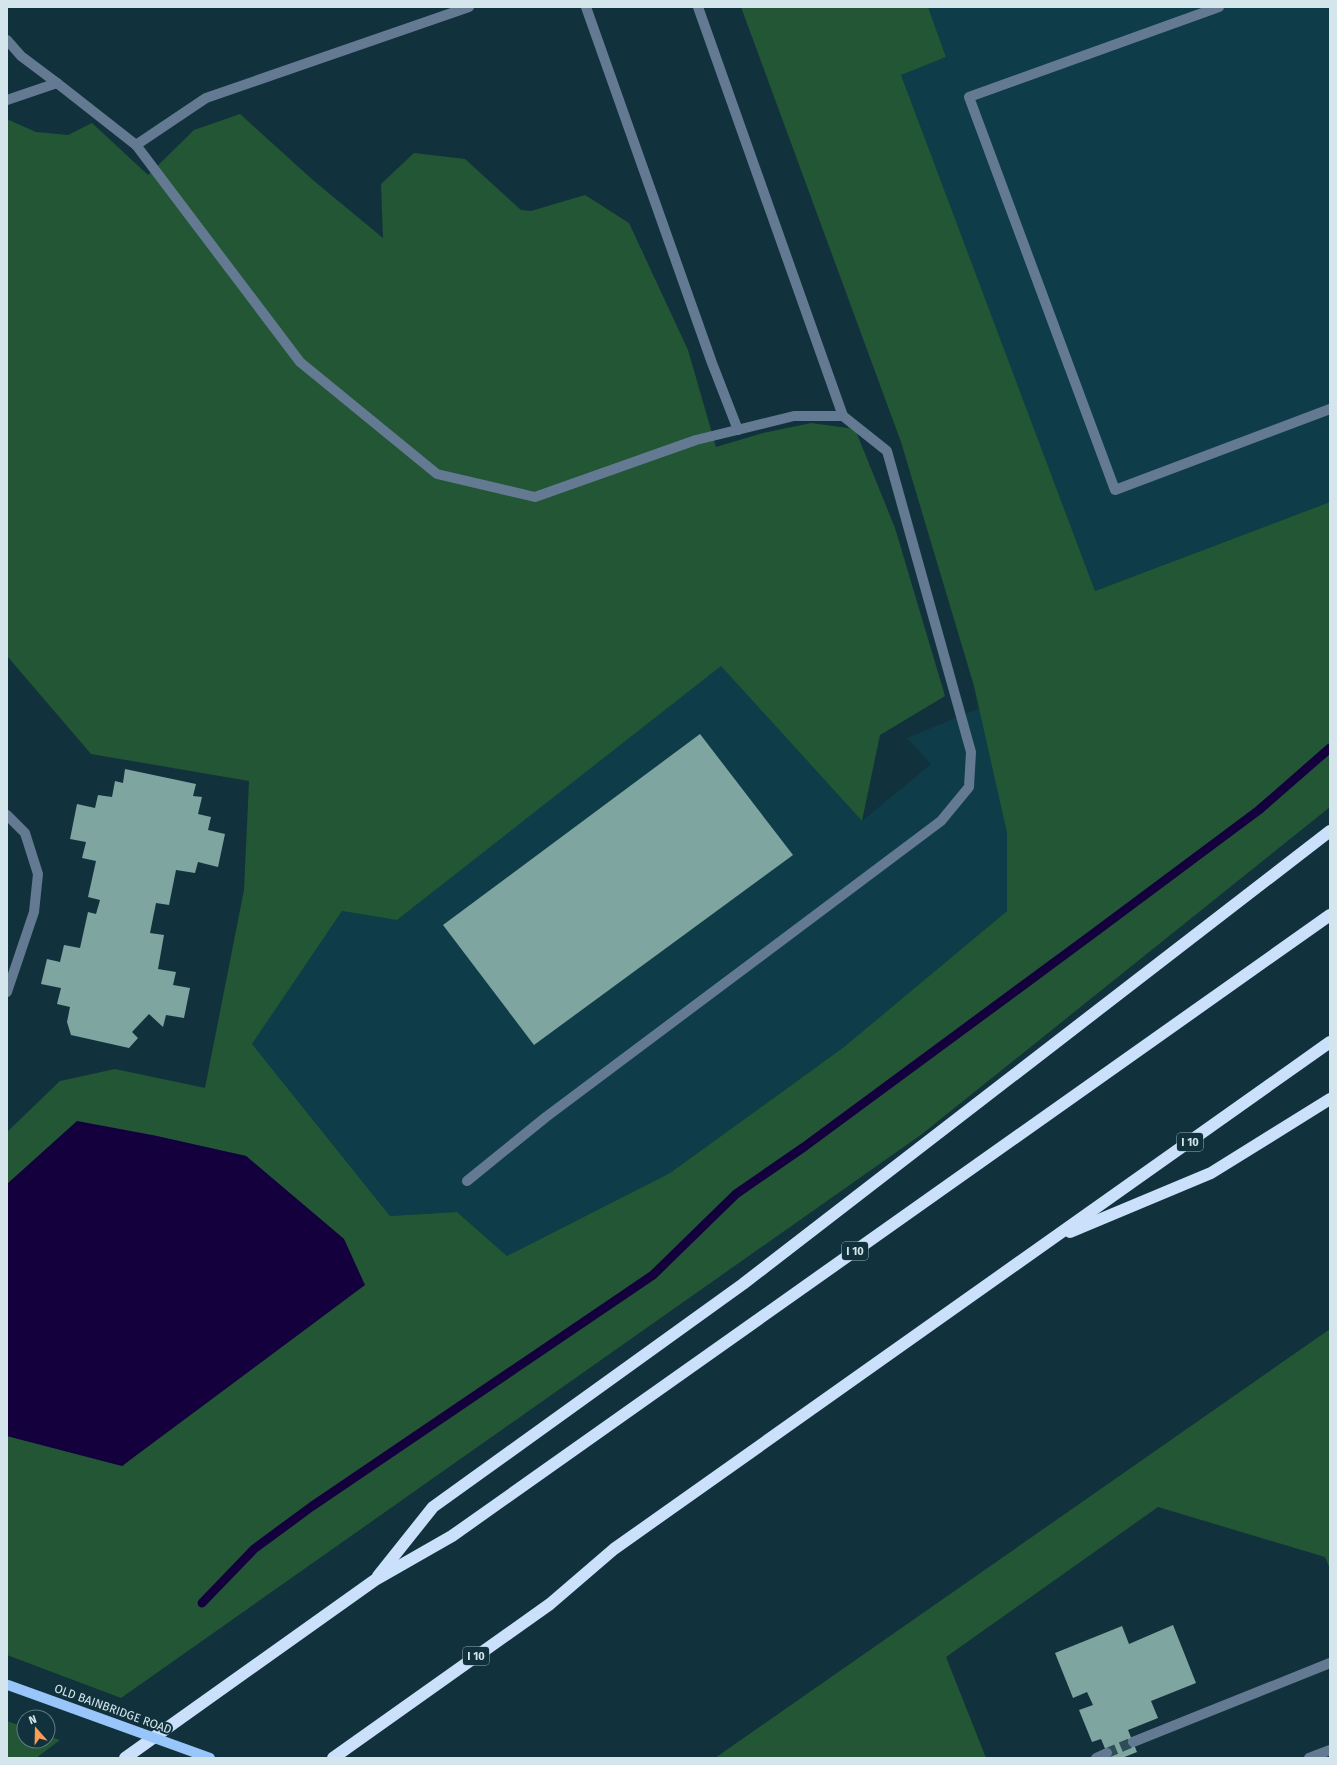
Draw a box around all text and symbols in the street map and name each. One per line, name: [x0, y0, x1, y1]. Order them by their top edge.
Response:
road number: I 10: [1177, 1133, 1203, 1151]
road number: I 10: [842, 1242, 868, 1260]
road number: I 10: [463, 1647, 489, 1665]
street label: OLD BAINBRIDGE ROAD: [52, 1681, 174, 1737]
north arrow: [16, 1709, 56, 1749]
text: N: [27, 1713, 38, 1727]

